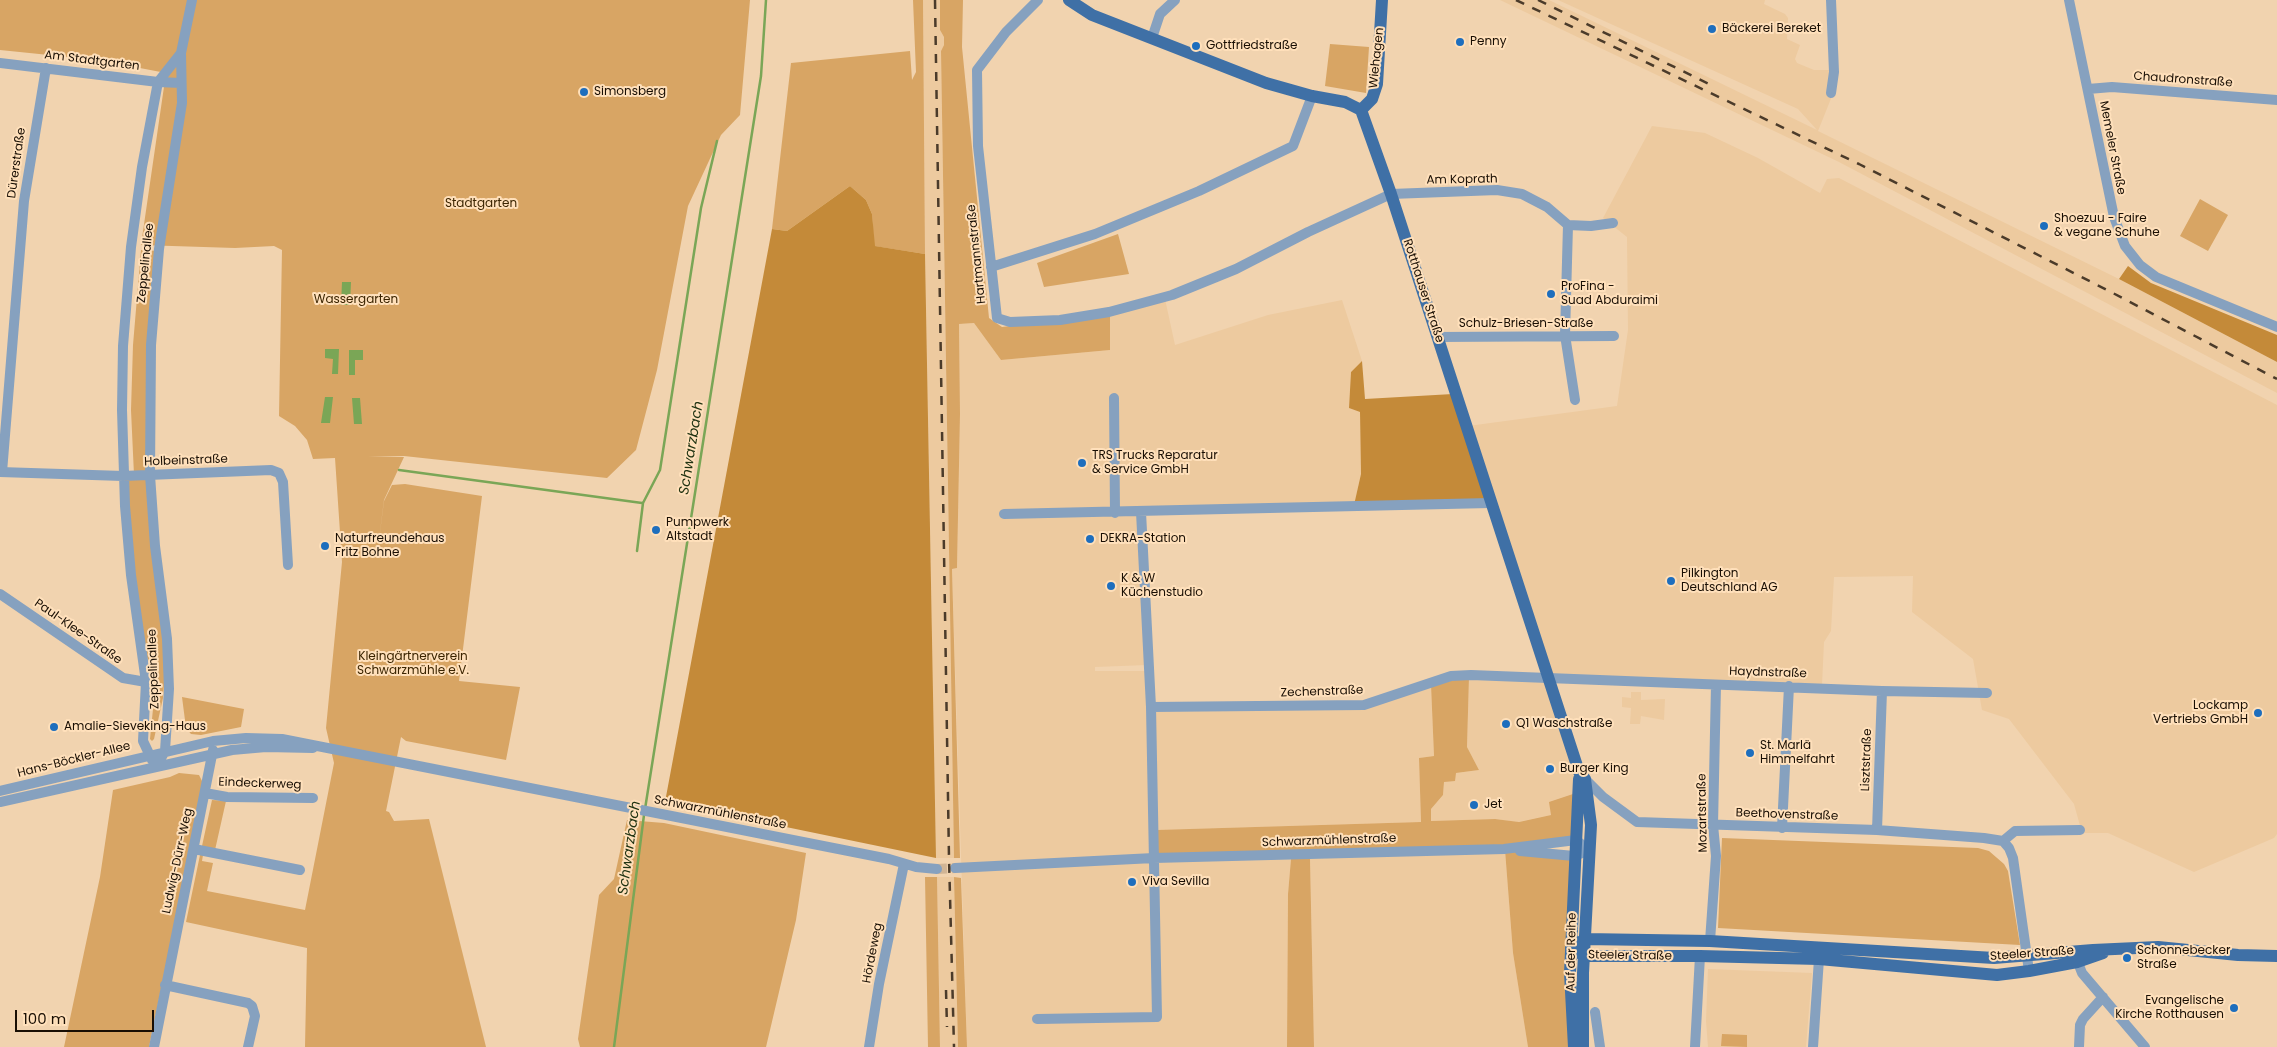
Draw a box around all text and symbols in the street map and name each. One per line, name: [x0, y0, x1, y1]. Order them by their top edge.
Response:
place label: Bäckerei Bereket: [1722, 22, 1821, 36]
marker: Bäckerei Bereket: [1706, 23, 1718, 35]
street label: Wiehagen: [1367, 27, 1387, 89]
place label: Penny: [1470, 35, 1507, 49]
marker: Penny: [1454, 36, 1466, 48]
place label: Gottfriedstraße: [1206, 39, 1298, 53]
marker: Gottfriedstraße: [1190, 40, 1202, 52]
street label: Am Stadtgarten: [44, 48, 140, 74]
street label: Chaudronstraße: [2133, 69, 2233, 91]
place label: Simonsberg: [594, 85, 666, 99]
marker: Simonsberg: [578, 86, 590, 98]
street label: Memeler Straße: [2096, 100, 2128, 196]
street label: Dürerstraße: [5, 127, 29, 199]
street label: Am Koprath: [1426, 172, 1498, 188]
park label: Stadtgarten: [445, 197, 517, 211]
street label: Hartmannstraße: [965, 204, 989, 304]
place label: Shoezuu - Faire & vegane Schuhe: [2054, 212, 2160, 240]
marker: Shoezuu - Faire & vegane Schuhe: [2038, 220, 2050, 232]
street label: Zeppelinallee: [135, 222, 157, 304]
street label: Rotthauser Straße: [1399, 237, 1447, 345]
place label: ProFina - Suad Abduraimi: [1561, 280, 1658, 308]
marker: ProFina - Suad Abduraimi: [1545, 288, 1557, 300]
park label: Wassergarten: [314, 293, 398, 307]
street label: Schulz-Briesen-Straße: [1459, 317, 1593, 331]
water label: Schwarzbach: [676, 400, 708, 496]
place label: TRS Trucks Reparatur & Service GmbH: [1092, 449, 1218, 477]
street label: Holbeinstraße: [144, 452, 228, 470]
marker: TRS Trucks Reparatur & Service GmbH: [1076, 457, 1088, 469]
place label: Pumpwerk Altstadt: [666, 516, 729, 544]
marker: Pumpwerk Altstadt: [650, 524, 662, 536]
place label: Naturfreundehaus Fritz Bohne: [335, 532, 445, 560]
place label: DEKRA-Station: [1100, 532, 1186, 546]
marker: DEKRA-Station: [1084, 533, 1096, 545]
marker: Naturfreundehaus Fritz Bohne: [319, 540, 331, 552]
place label: Pilkington Deutschland AG: [1681, 567, 1778, 595]
place label: K & W Küchenstudio: [1121, 572, 1203, 600]
marker: Pilkington Deutschland AG: [1665, 575, 1677, 587]
marker: K & W Küchenstudio: [1105, 580, 1117, 592]
street label: Paul-Klee-Straße: [31, 596, 125, 668]
street label: Zeppelinallee: [145, 629, 163, 709]
park label: Kleingärtnerverein Schwarzmühle e.V.: [357, 650, 469, 678]
street label: Haydnstraße: [1729, 664, 1807, 682]
street label: Zechenstraße: [1280, 683, 1364, 701]
place label: Lockamp Vertriebs GmbH: [2153, 699, 2248, 727]
marker: Lockamp Vertriebs GmbH: [2252, 707, 2264, 719]
place label: Q1 Waschstraße: [1516, 717, 1612, 731]
marker: Q1 Waschstraße: [1500, 718, 1512, 730]
place label: Amalie-Sieveking-Haus: [64, 720, 206, 734]
marker: Amalie-Sieveking-Haus: [48, 721, 60, 733]
street label: Lisztstraße: [1859, 728, 1875, 792]
street label: Hans-Böckler-Allee: [16, 739, 132, 781]
place label: St. Marlä Himmelfahrt: [1760, 739, 1835, 767]
marker: St. Marlä Himmelfahrt: [1744, 747, 1756, 759]
place label: Burger King: [1560, 762, 1629, 776]
marker: Burger King: [1544, 763, 1556, 775]
street label: Mozartstraße: [1695, 773, 1711, 853]
street label: Eindeckerweg: [218, 775, 302, 793]
street label: Schwarzmühlenstraße: [653, 793, 787, 833]
place label: Jet: [1484, 798, 1502, 812]
marker: Jet: [1468, 799, 1480, 811]
water label: Schwarzbach: [615, 800, 645, 896]
street label: Beethovenstraße: [1735, 806, 1839, 824]
street label: Ludwig-Dürr-Weg: [160, 807, 196, 915]
street label: Schwarzmühlenstraße: [1262, 831, 1396, 851]
place label: Viva Sevilla: [1142, 875, 1209, 889]
marker: Viva Sevilla: [1126, 876, 1138, 888]
street label: Auf der Reihe: [1564, 912, 1580, 992]
street label: Hördeweg: [860, 921, 886, 985]
street label: Steeler Straße: [1990, 944, 2074, 964]
place label: Schonnebecker Straße: [2137, 944, 2230, 972]
street label: Steeler Straße: [1588, 948, 1672, 964]
marker: Schonnebecker Straße: [2121, 952, 2133, 964]
place label: Evangelische Kirche Rotthausen: [2115, 994, 2224, 1022]
scale bar: [18, 1000, 156, 1032]
marker: Evangelische Kirche Rotthausen: [2228, 1002, 2240, 1014]
text: 100 m: [23, 1008, 66, 1029]

